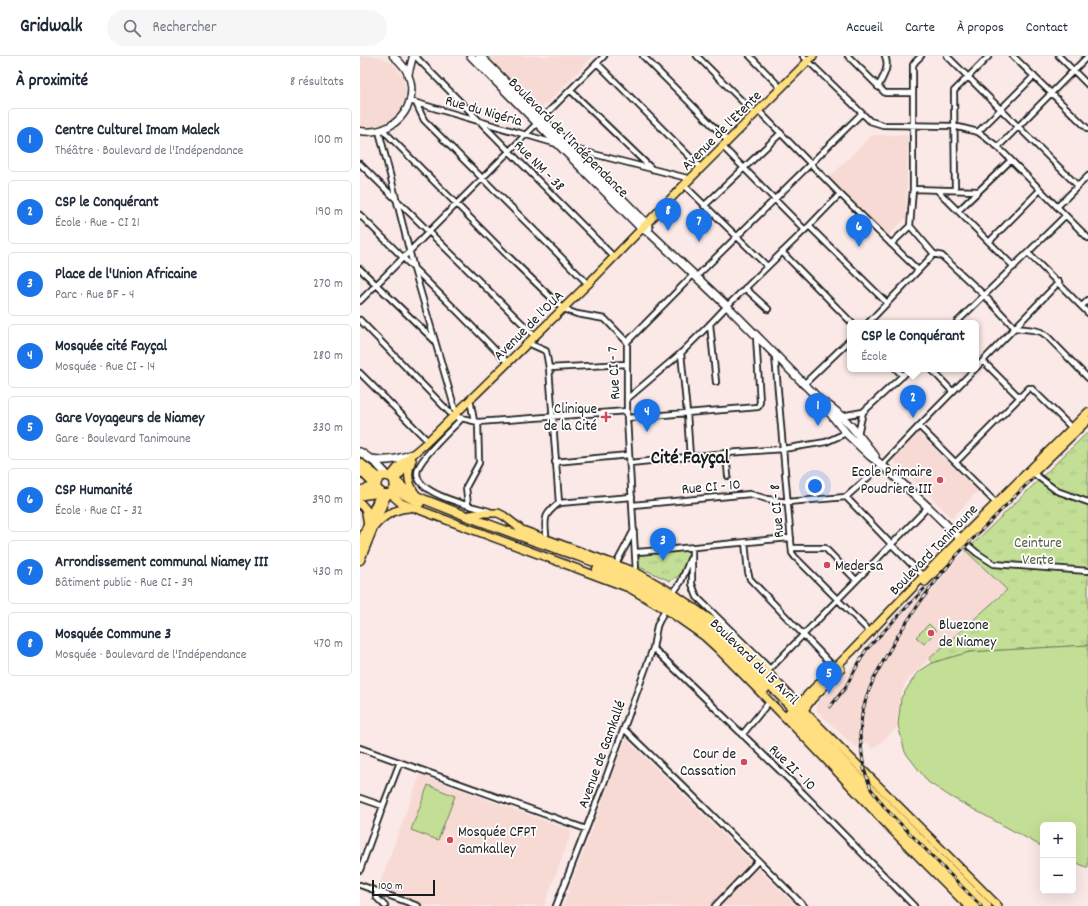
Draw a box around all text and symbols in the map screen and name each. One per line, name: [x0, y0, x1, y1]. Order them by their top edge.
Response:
search box: [107, 10, 387, 46]
text: Gridwalk: [20, 14, 83, 41]
icon: search: [121, 17, 143, 39]
text: Rechercher: [153, 17, 217, 39]
text: Accueil: [846, 18, 883, 38]
text: Carte: [905, 18, 935, 38]
text: À propos: [957, 18, 1004, 38]
text: Contact: [1026, 18, 1068, 38]
text: À proximité: [16, 70, 88, 94]
text: 8 résultats: [290, 73, 344, 92]
street label: Boulevard de l'Indépendance: [502, 73, 633, 204]
street label: Avenue de l'Etente: [677, 86, 768, 177]
street label: Rue du Nigéria: [442, 90, 526, 134]
text: Centre Culturel Imam Maleck: [55, 120, 220, 142]
text: 1: [29, 131, 31, 150]
text: 100 m: [314, 131, 343, 150]
street label: Rue NM - 38: [508, 136, 569, 197]
text: Théâtre · Boulevard de l'Indépendance: [55, 142, 243, 161]
text: CSP le Conquérant: [55, 192, 159, 214]
pin: 8: [655, 198, 681, 231]
text: 2: [27, 203, 33, 222]
text: 190 m: [315, 203, 343, 222]
pin: 7: [686, 209, 712, 242]
text: École · Rue - CI 21: [55, 214, 140, 233]
pin: 6: [846, 214, 872, 247]
text: Place de l'Union Africaine: [55, 264, 197, 286]
text: 3: [27, 275, 33, 294]
text: 270 m: [313, 275, 343, 294]
text: Parc · Rue BF - 4: [55, 286, 134, 305]
street label: Avenue de l'OUA: [489, 286, 570, 367]
popup: [847, 320, 979, 372]
text: CSP le Conquérant: [861, 326, 965, 348]
text: Mosquée cité Fayçal: [55, 336, 167, 358]
street label: Rue CI - 7: [603, 345, 627, 400]
text: 4: [27, 347, 33, 366]
text: 280 m: [313, 347, 343, 366]
text: École: [861, 348, 887, 367]
text: Mosquée · Rue CI - 14: [55, 358, 155, 377]
pin: 2: [900, 385, 926, 418]
pin: 1: [805, 393, 831, 426]
place label: Clinique de la Cité: [544, 399, 597, 438]
pin: 4: [634, 399, 660, 432]
text: Gare Voyageurs de Niamey: [55, 408, 204, 430]
marker: Clinique de la Cité: [600, 411, 612, 423]
text: 5: [27, 419, 33, 438]
text: 330 m: [312, 419, 343, 438]
text: Gare · Boulevard Tanimoune: [55, 430, 191, 449]
district label: Cité Fayçal: [651, 446, 730, 473]
place label: Ecole Primaire Poudriere III: [852, 462, 932, 501]
street label: Rue CI - 10: [681, 474, 742, 502]
marker: Ecole Primaire Poudriere III: [935, 475, 945, 485]
your location: [805, 476, 825, 496]
text: CSP Humanité: [55, 480, 132, 502]
street label: Rue CI - 8: [765, 483, 791, 539]
text: 6: [27, 491, 33, 510]
text: 390 m: [312, 491, 343, 510]
street label: Boulevard Tanimoune: [885, 500, 984, 601]
text: École · Rue CI - 32: [55, 502, 143, 521]
pin: 3: [650, 528, 676, 561]
park label: Ceinture Verte: [1014, 533, 1062, 572]
text: Arrondissement communal Niamey III: [55, 552, 268, 574]
place label: Medersa: [835, 556, 884, 578]
marker: Medersa: [822, 560, 832, 570]
text: 7: [28, 563, 32, 582]
text: 430 m: [313, 563, 343, 582]
text: Bâtiment public · Rue CI - 39: [55, 574, 193, 593]
street label: Boulevard du 15 Avril: [704, 614, 804, 711]
place label: Bluezone de Niamey: [939, 615, 997, 654]
text: Mosquée Commune 3: [55, 624, 171, 646]
marker: Bluezone de Niamey: [926, 628, 936, 638]
text: 8: [27, 635, 33, 654]
text: 470 m: [314, 635, 343, 654]
text: Mosquée · Boulevard de l'Indépendance: [55, 646, 246, 665]
pin: 5: [816, 661, 842, 694]
street label: Avenue de Gamkallé: [573, 698, 633, 812]
street label: Rue ZI - 10: [763, 740, 820, 797]
place label: Cour de Cassation: [680, 744, 736, 783]
marker: Cour de Cassation: [739, 757, 749, 767]
place label: Mosquée CFPT Gamkalley: [458, 822, 536, 861]
map controls: [1040, 822, 1076, 894]
button: +: [1040, 822, 1076, 858]
marker: Mosquée CFPT Gamkalley: [445, 835, 455, 845]
button: −: [1040, 858, 1076, 894]
scale bar: [372, 878, 435, 897]
text: 100 m: [378, 879, 402, 895]

